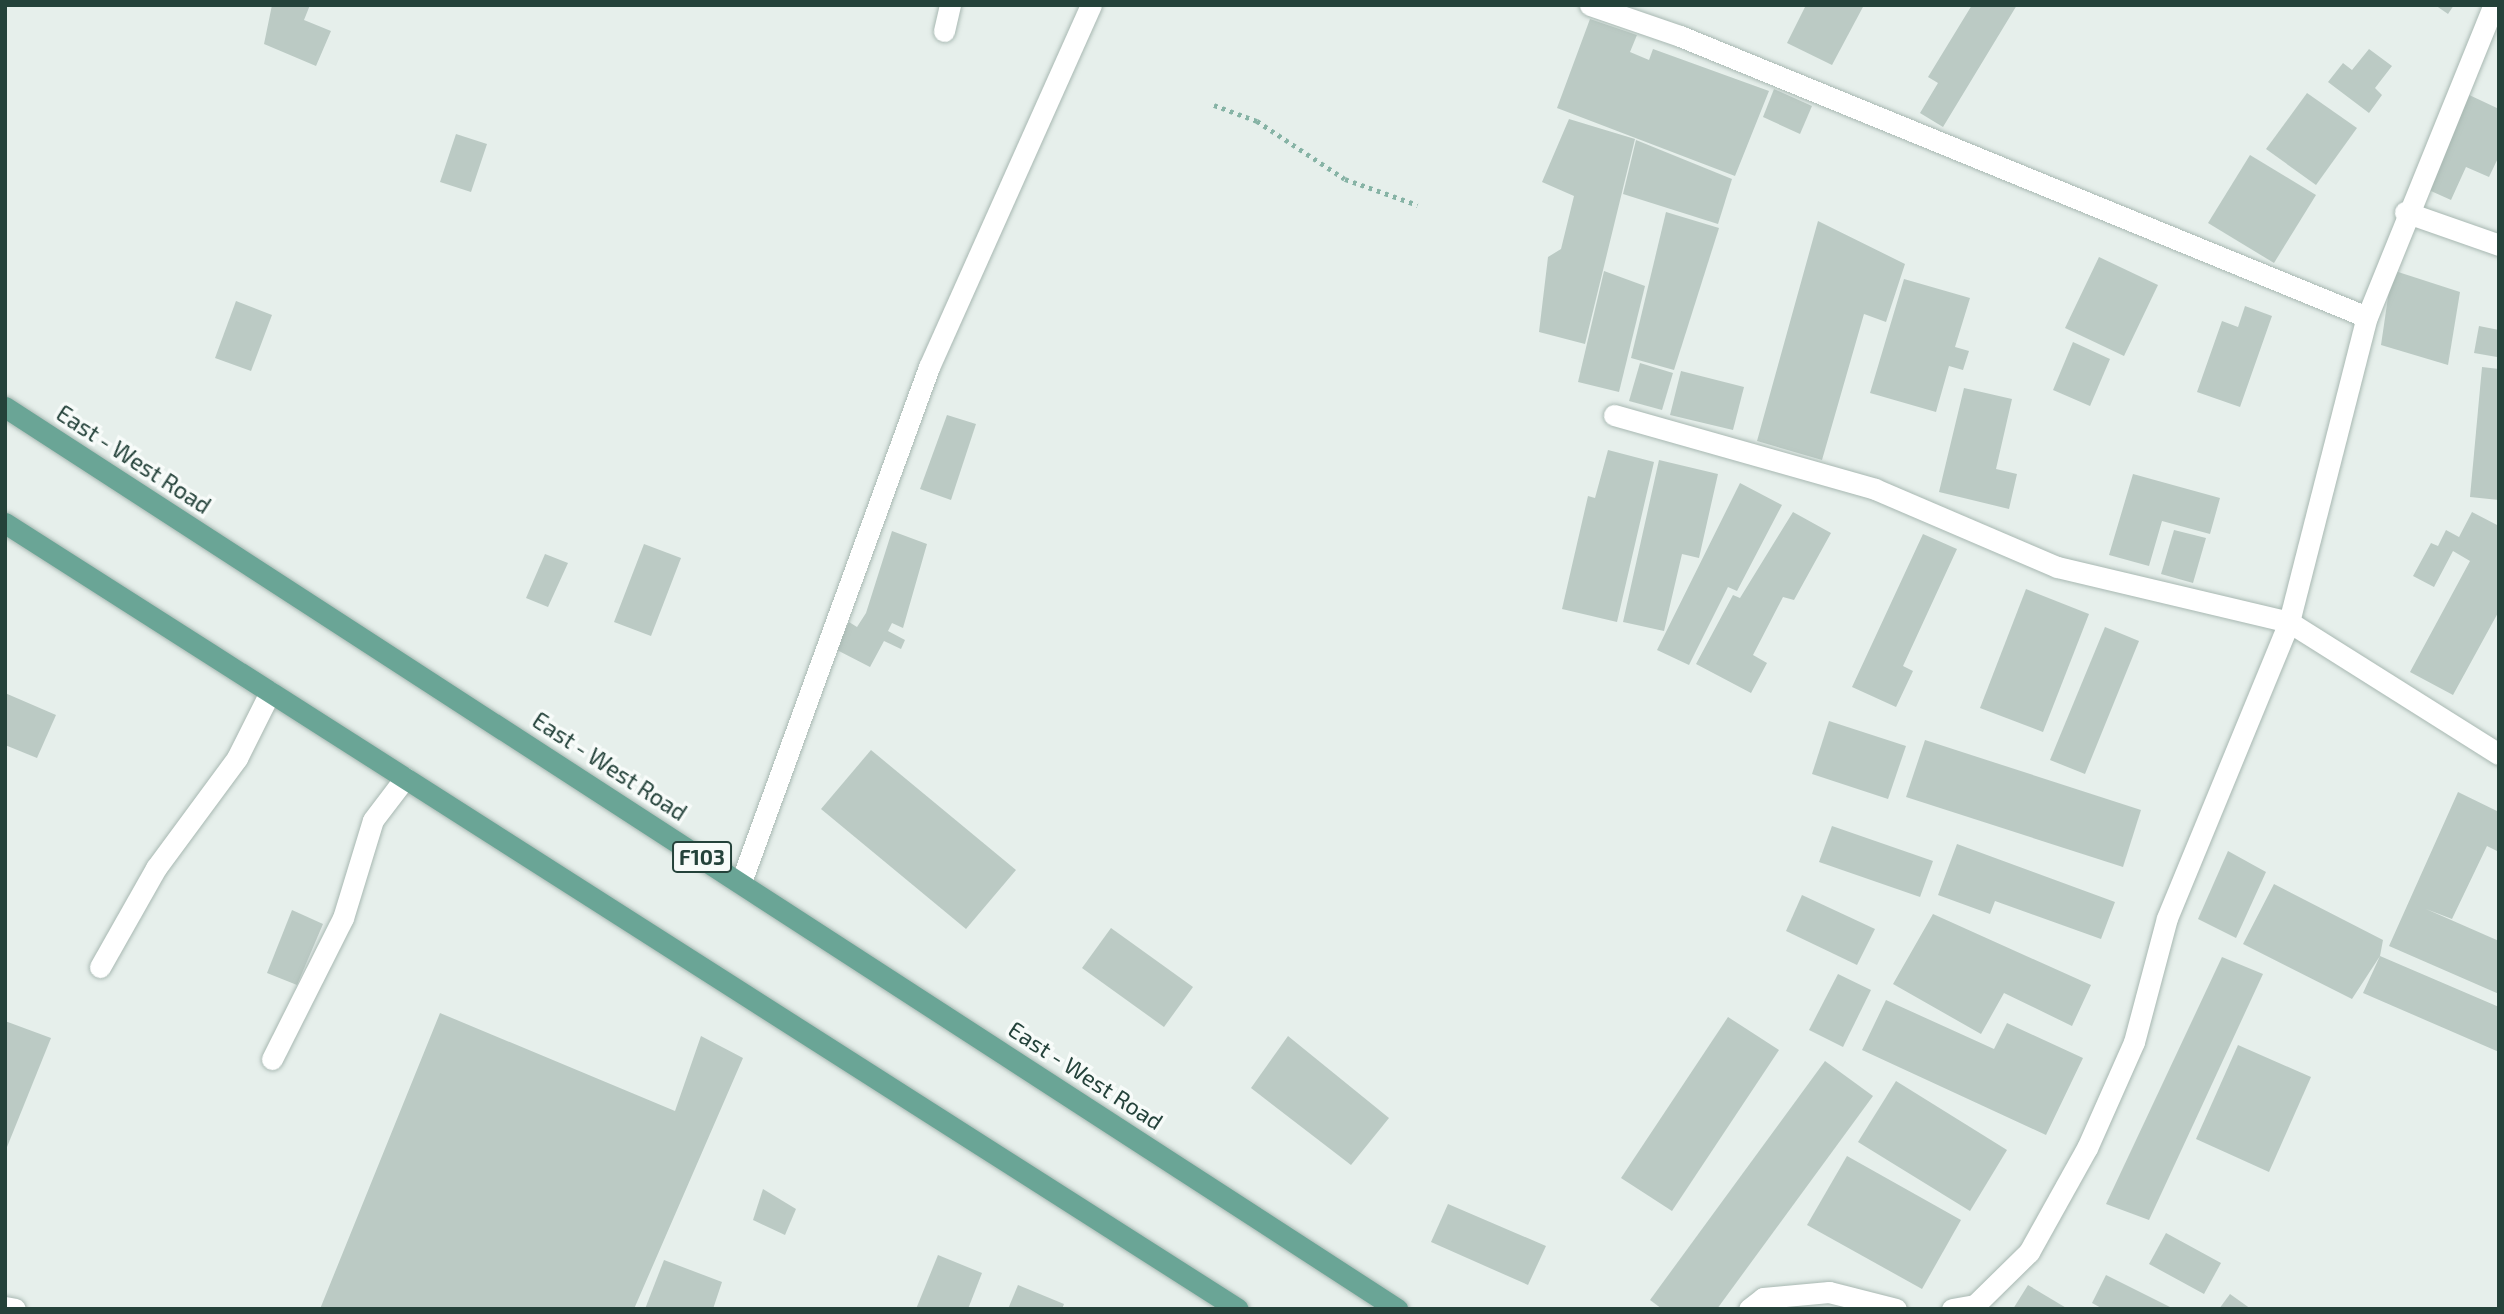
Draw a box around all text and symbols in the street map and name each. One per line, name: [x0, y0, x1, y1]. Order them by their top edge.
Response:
street label: East - West Road: [51, 399, 217, 519]
street label: East - West Road: [527, 706, 693, 826]
road number: F103: [670, 840, 734, 874]
street label: East - West Road: [1003, 1015, 1169, 1135]

